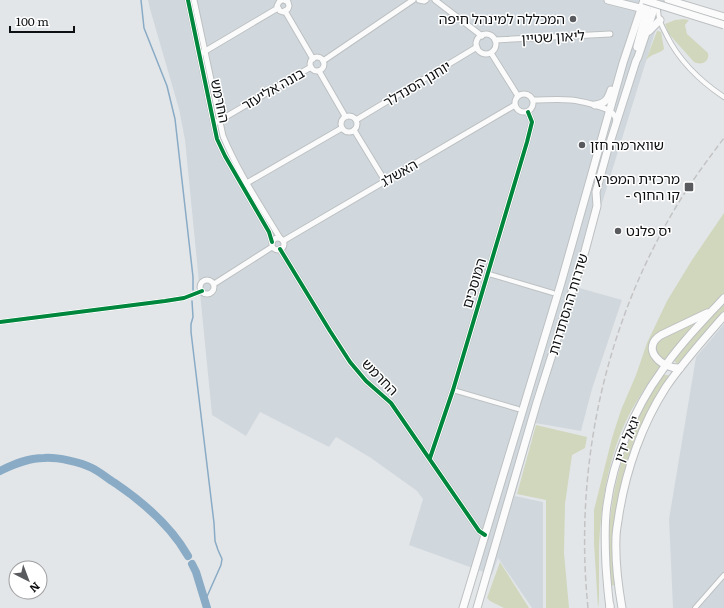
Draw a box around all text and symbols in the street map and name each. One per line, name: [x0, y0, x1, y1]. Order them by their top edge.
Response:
scale bar: [10, 8, 74, 34]
place label: המכללה למינהל חיפה: [439, 8, 565, 28]
text: 100 m: [16, 12, 49, 30]
marker: המכללה למינהל חיפה: [568, 14, 578, 24]
street label: ליאון שטיין: [521, 24, 585, 48]
street label: יוחנן הסנדלר: [379, 55, 454, 111]
street label: בונה אליעזר: [237, 62, 308, 114]
street label: החרמש: [207, 77, 235, 125]
place label: שווארמה חזן: [590, 134, 664, 154]
marker: שווארמה חזן: [577, 140, 587, 150]
street label: האשלג: [376, 153, 421, 191]
place label: מרכזית המפרץ - קו החוף: [595, 168, 680, 204]
marker: מרכזית המפרץ - קו החוף: [683, 181, 695, 193]
place label: יס פלנט: [626, 220, 671, 240]
marker: יס פלנט: [613, 226, 623, 236]
street label: שדרות ההסתדרות: [542, 251, 592, 357]
street label: המוסכים: [456, 255, 490, 310]
street label: החרמש: [358, 353, 404, 399]
street label: יגאל ידין: [608, 412, 644, 465]
north arrow: [8, 560, 48, 600]
text: N: [27, 579, 44, 597]

